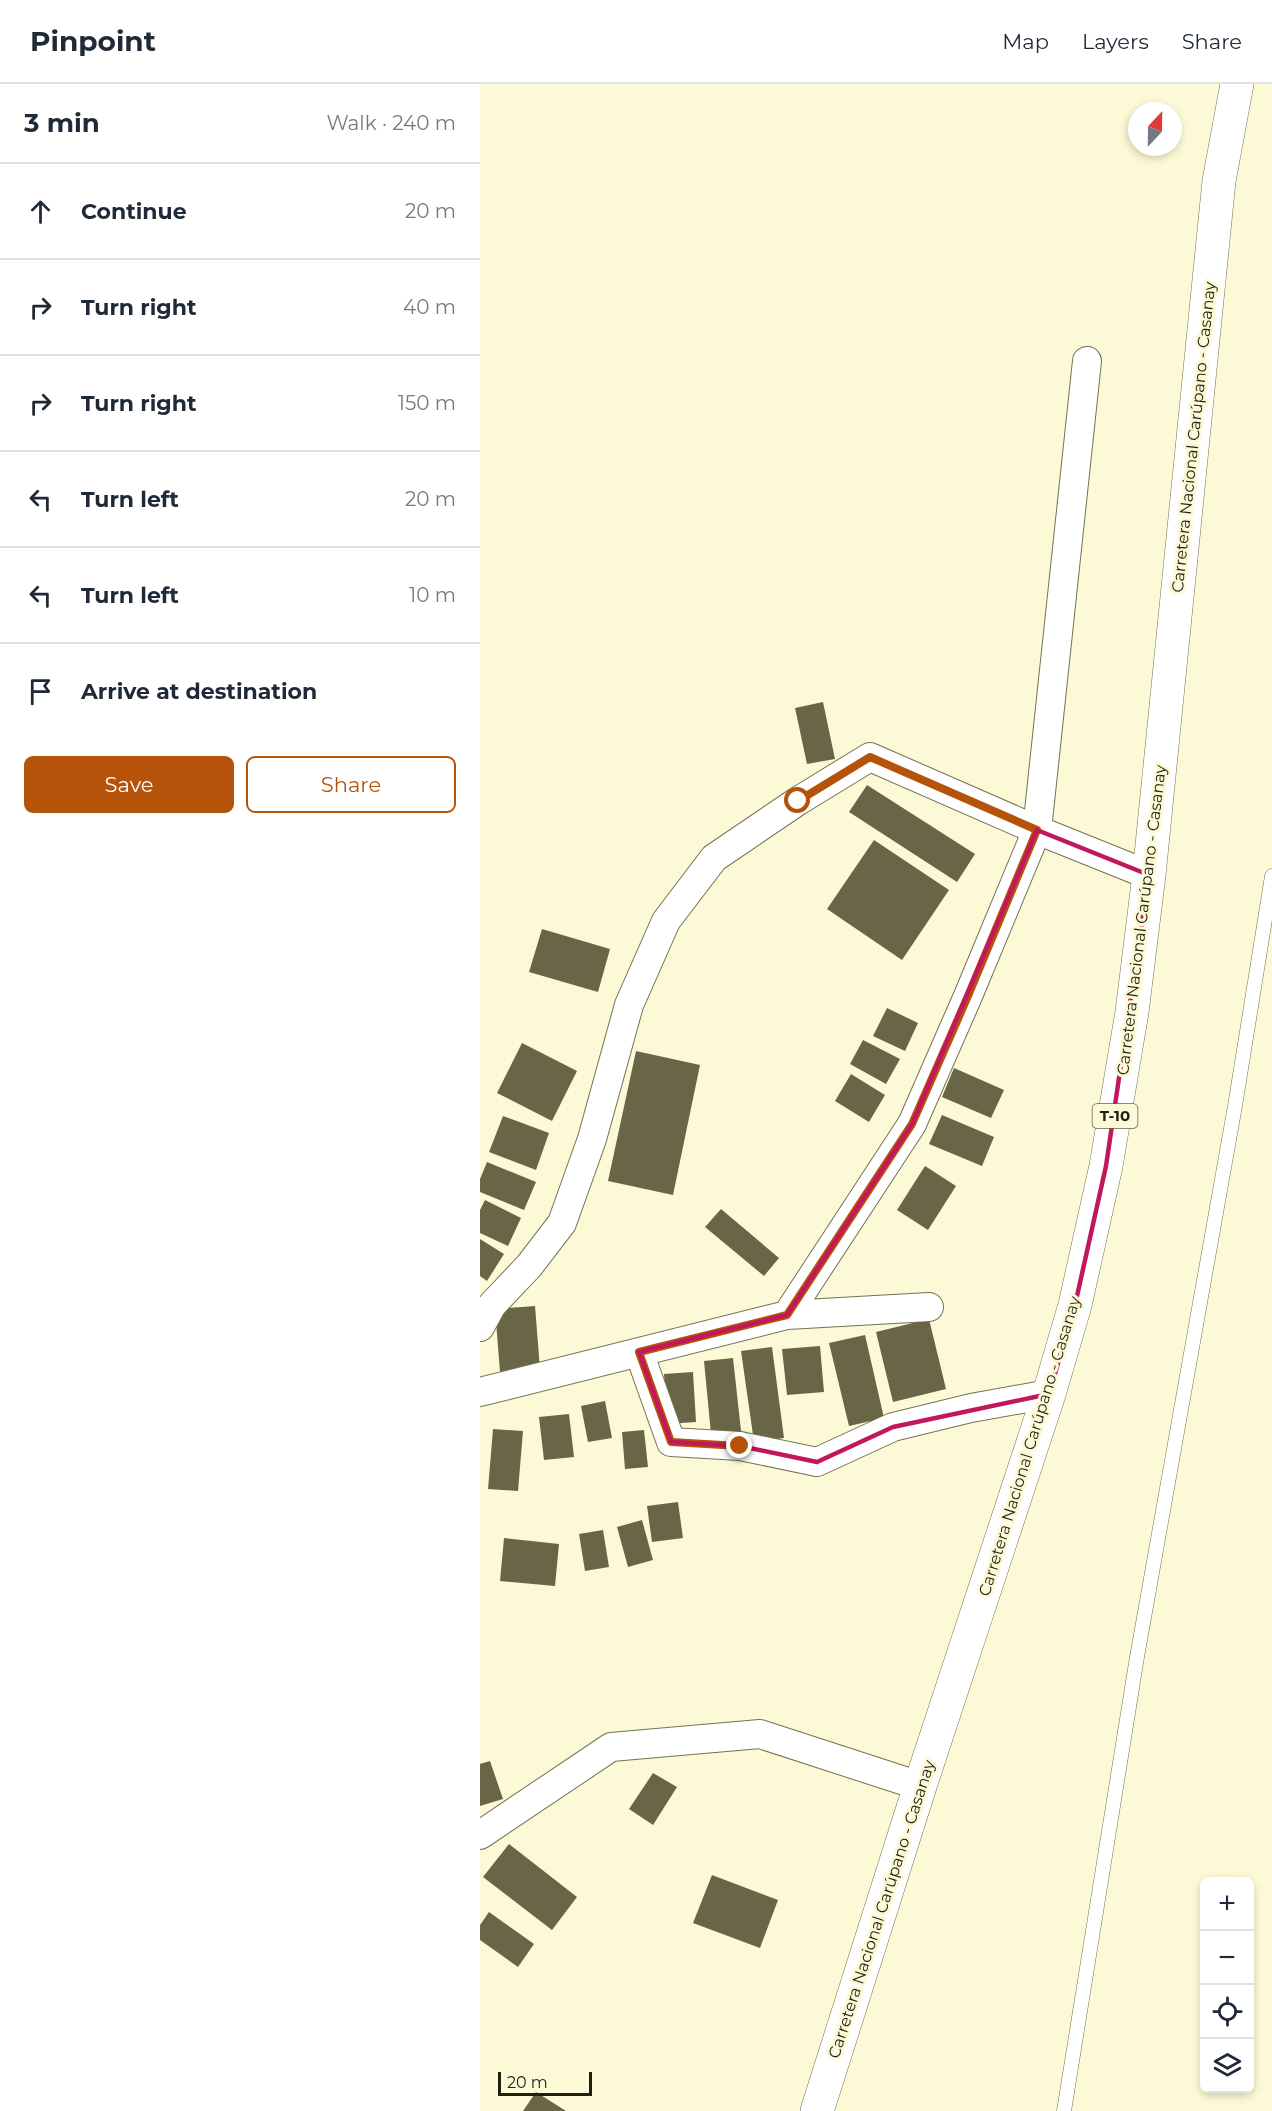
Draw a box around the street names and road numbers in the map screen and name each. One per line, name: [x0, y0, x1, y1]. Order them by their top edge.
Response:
street label: Carretera Nacional Carúpano - Casanay: [1168, 280, 1219, 593]
street label: Carretera Nacional Carúpano - Casanay: [1113, 764, 1170, 1076]
road number: T-10: [1092, 1104, 1138, 1128]
street label: Carretera Nacional Carúpano - Casanay: [975, 1294, 1084, 1598]
street label: Carretera Nacional Carúpano - Casanay: [824, 1757, 939, 2061]

